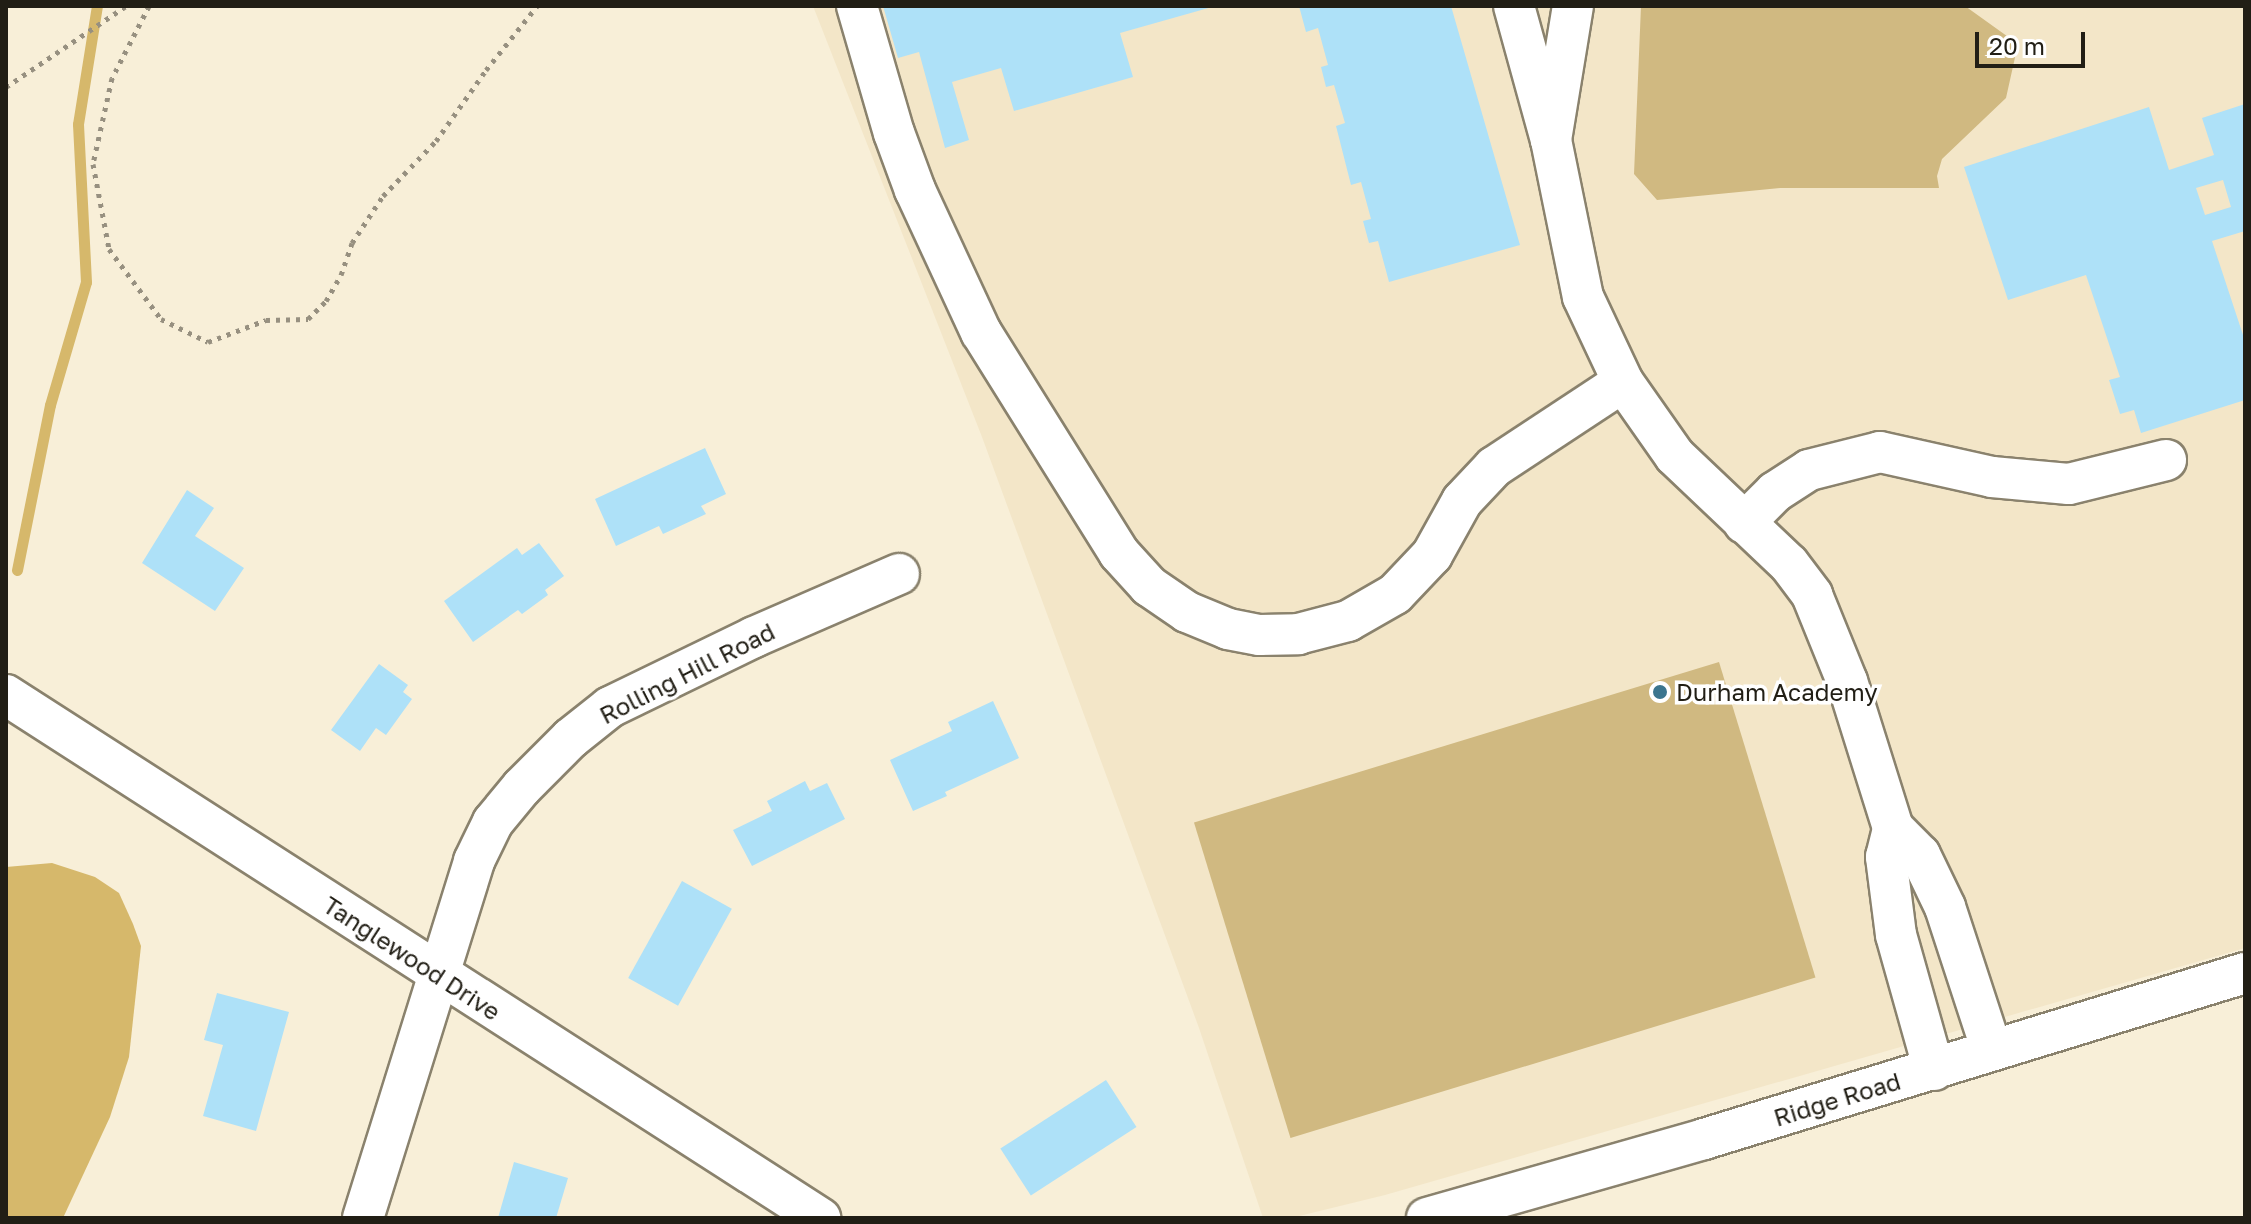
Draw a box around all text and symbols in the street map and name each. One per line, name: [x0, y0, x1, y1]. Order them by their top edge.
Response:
scale bar: [1979, 16, 2089, 66]
text: 20 m: [1989, 31, 2045, 60]
street label: Rolling Hill Road: [595, 616, 779, 730]
place label: Durham Academy: [1676, 678, 1878, 706]
marker: Durham Academy: [1651, 683, 1669, 701]
street label: Tanglewood Drive: [318, 890, 506, 1026]
street label: Ridge Road: [1770, 1066, 1904, 1132]

